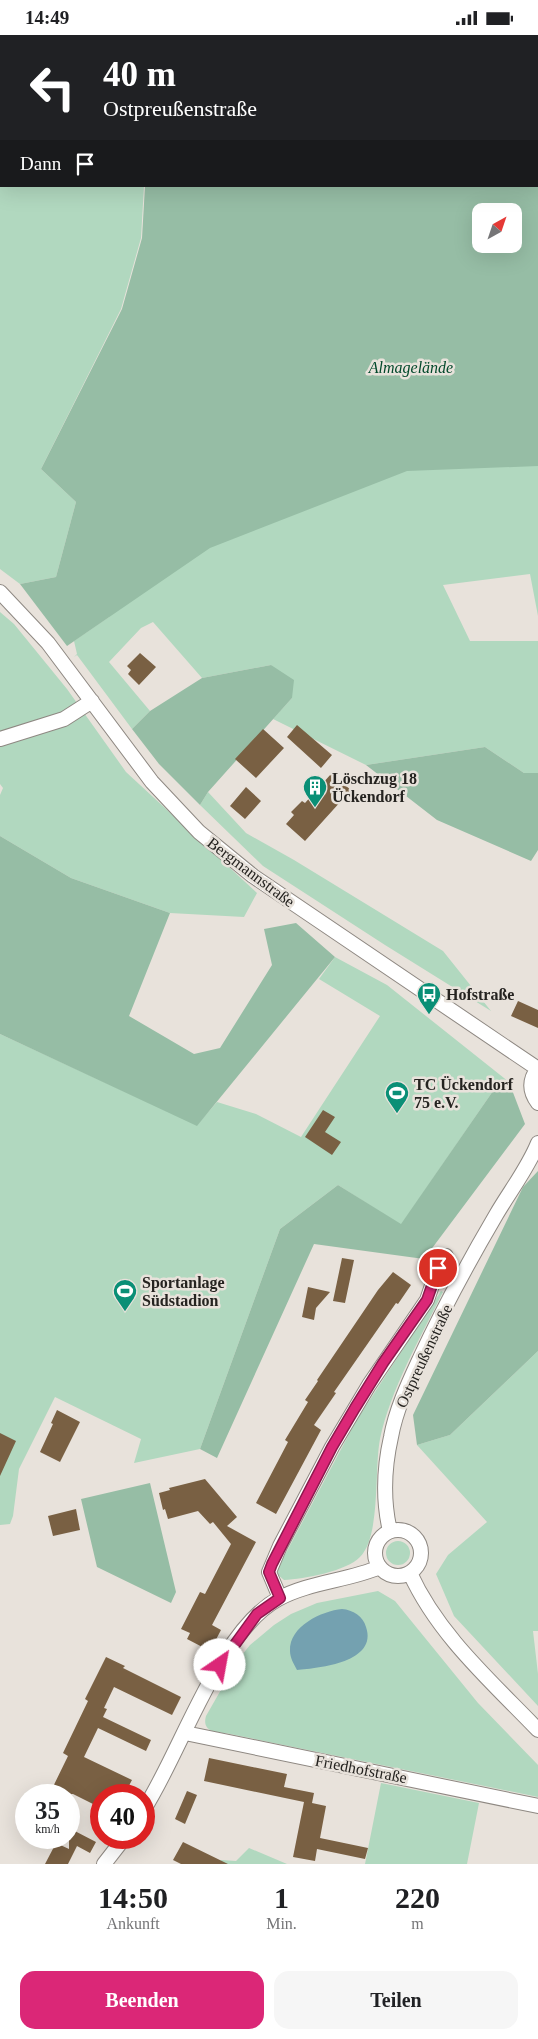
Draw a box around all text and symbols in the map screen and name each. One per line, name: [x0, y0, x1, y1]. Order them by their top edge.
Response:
text: 14:49: [25, 7, 69, 28]
icon: left: [20, 55, 85, 120]
text: 40 m: [103, 55, 176, 94]
text: Ostpreußenstraße: [103, 96, 257, 121]
icon: arrive: [71, 150, 99, 178]
text: Dann: [20, 153, 61, 174]
north arrow: [472, 203, 522, 253]
map controls: [472, 203, 522, 253]
park label: Almagelände: [368, 359, 453, 377]
place label: Löschzug 18 Ückendorf: [332, 770, 417, 805]
building icon: Löschzug 18 Ückendorf: [302, 774, 328, 808]
street label: Bergmannstraße: [204, 834, 298, 911]
bus stop icon: Hofstraße: [416, 981, 442, 1015]
place label: Hofstraße: [446, 986, 514, 1003]
place label: TC Ückendorf 75 e.V.: [414, 1076, 514, 1111]
sports icon: TC Ückendorf 75 e.V.: [384, 1080, 410, 1114]
pin: [417, 1247, 459, 1289]
icon: arrive: [424, 1254, 452, 1282]
place label: Sportanlage Südstadion: [142, 1274, 225, 1309]
sports icon: Sportanlage Südstadion: [112, 1278, 138, 1312]
street label: Ostpreußenstraße: [393, 1302, 456, 1411]
position arrow: [193, 1638, 245, 1690]
street label: Friedhofstraße: [314, 1752, 408, 1786]
speed limit sign: 40: [90, 1784, 155, 1849]
text: 35: [35, 1797, 60, 1824]
text: km/h: [35, 1822, 60, 1836]
text: 14:50: [98, 1881, 168, 1914]
text: 1: [274, 1881, 289, 1914]
text: 220: [395, 1881, 440, 1914]
text: Ankunft: [106, 1915, 160, 1932]
text: Min.: [266, 1915, 297, 1932]
text: m: [411, 1915, 424, 1932]
button: Beenden: [20, 1971, 264, 2029]
button: Teilen: [274, 1971, 518, 2029]

